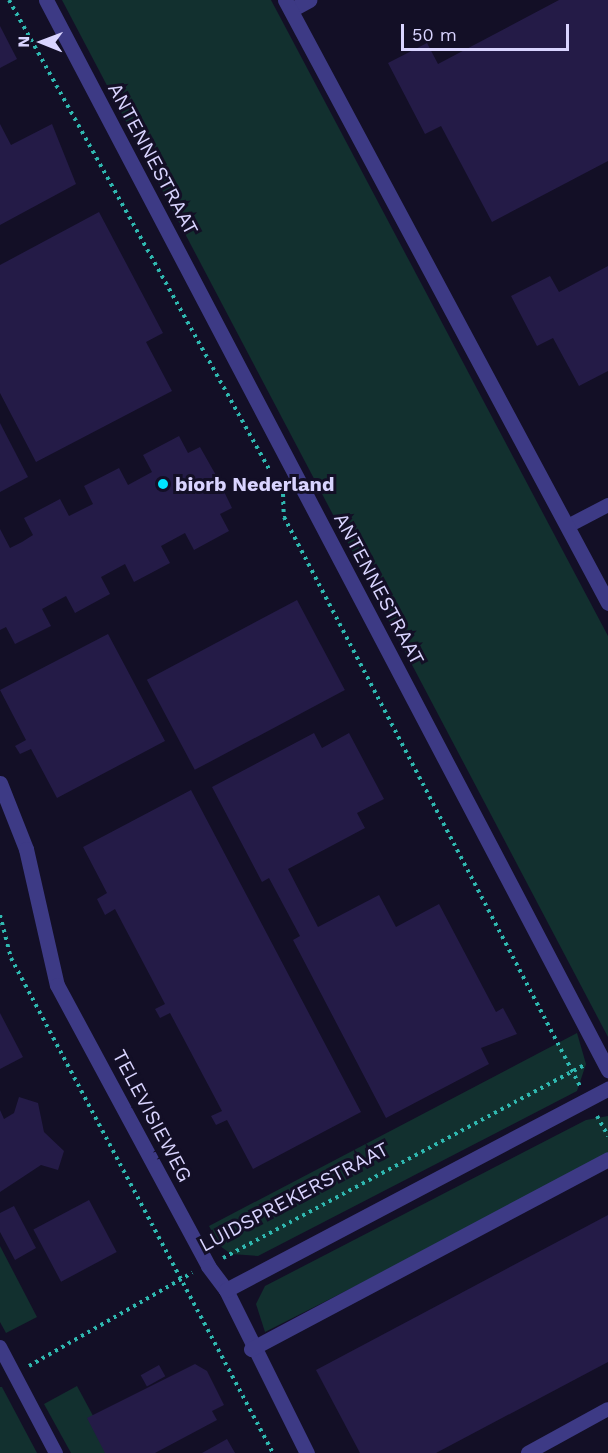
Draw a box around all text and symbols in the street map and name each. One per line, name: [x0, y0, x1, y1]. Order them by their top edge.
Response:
north arrow: [12, 12, 72, 72]
scale bar: [404, 12, 572, 50]
text: 50 m: [412, 24, 457, 45]
text: N: [14, 36, 33, 48]
street label: ANTENNESTRAAT: [103, 79, 203, 239]
place label: biorb Nederland: [175, 472, 334, 496]
marker: biorb Nederland: [156, 477, 170, 491]
street label: ANTENNESTRAAT: [329, 509, 429, 669]
street label: TELEVISIEWEG: [107, 1046, 197, 1186]
street label: LUIDSPREKERSTRAAT: [195, 1137, 393, 1257]

